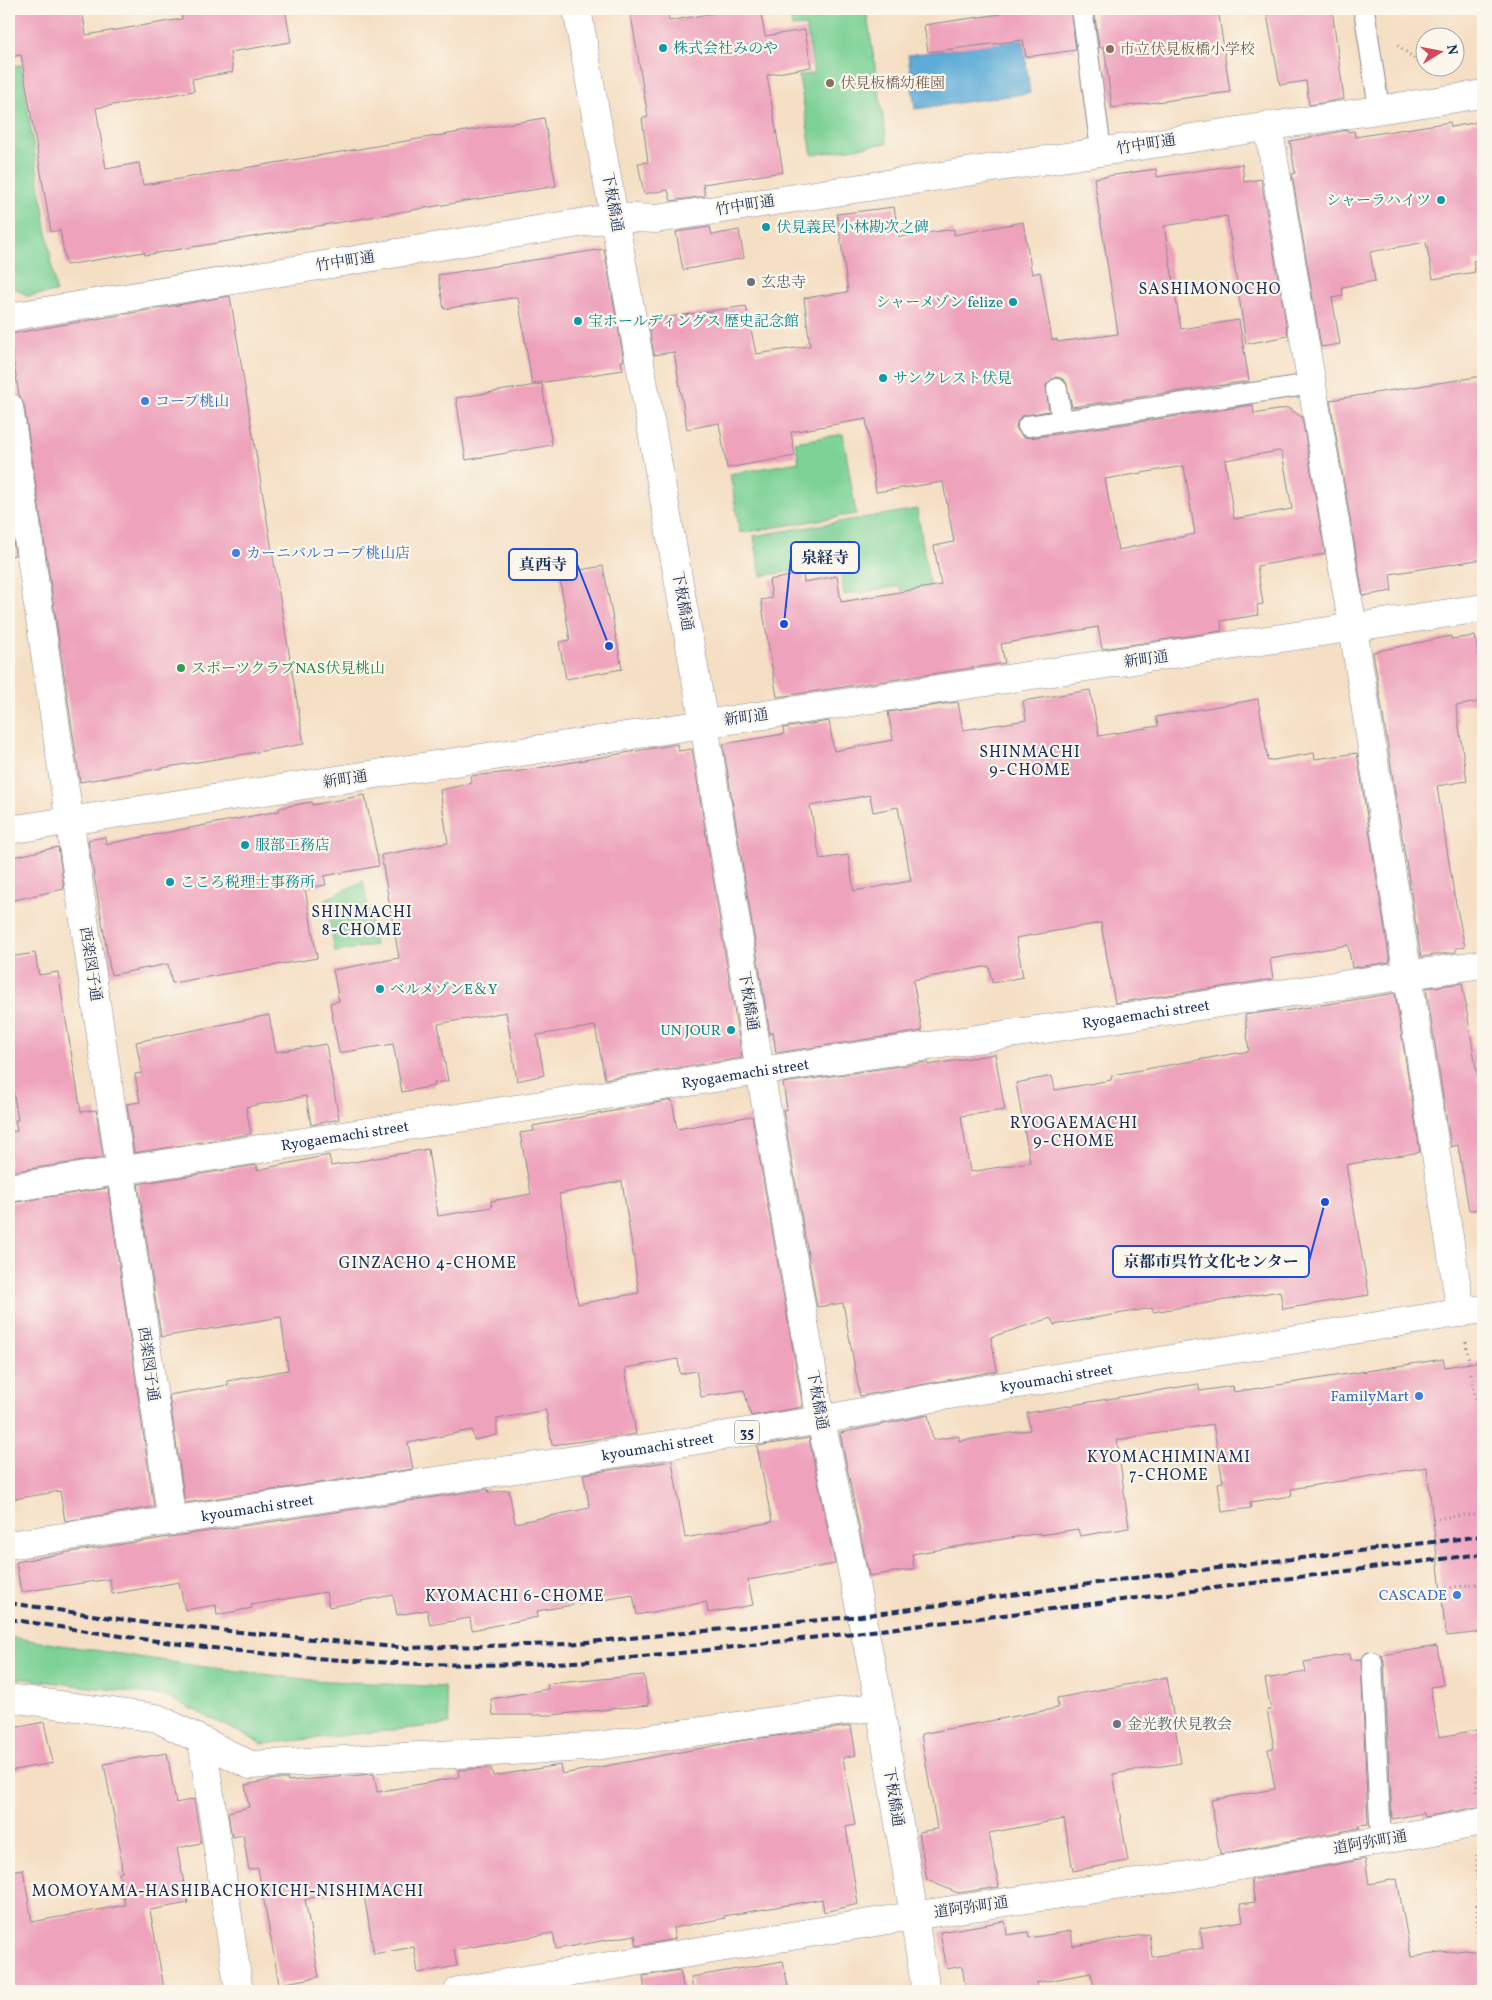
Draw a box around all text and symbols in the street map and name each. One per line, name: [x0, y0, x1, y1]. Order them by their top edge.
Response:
north arrow: [1414, 28, 1464, 78]
place label: 株式会社みのや: [673, 39, 778, 60]
place label: 市立伏見板橋小学校: [1120, 40, 1255, 61]
marker: 株式会社みのや: [657, 42, 669, 54]
marker: 市立伏見板橋小学校: [1104, 43, 1116, 55]
text: N: [1441, 43, 1462, 57]
place label: 伏見板橋幼稚園: [840, 74, 945, 95]
marker: 伏見板橋幼稚園: [824, 77, 836, 89]
street label: 竹中町通: [1115, 130, 1178, 161]
street label: 下板橋通: [596, 171, 627, 234]
street label: 竹中町通: [714, 191, 777, 222]
place label: シャーラハイツ: [1326, 191, 1431, 212]
marker: シャーラハイツ: [1435, 194, 1447, 206]
place label: 伏見義民 小林勘次之碑: [776, 218, 929, 239]
marker: 伏見義民 小林勘次之碑: [760, 221, 772, 233]
street label: 竹中町通: [314, 247, 377, 278]
place label: 玄忠寺: [761, 273, 806, 294]
marker: 玄忠寺: [745, 276, 757, 288]
district label: SASHIMONOCHO: [1139, 279, 1282, 301]
place label: シャーメゾン felize: [876, 293, 1003, 314]
marker: シャーメゾン felize: [1007, 296, 1019, 308]
place label: 宝ホールディングス 歴史記念館: [588, 312, 799, 333]
marker: 宝ホールディングス 歴史記念館: [572, 315, 584, 327]
place label: サンクレスト伏見: [893, 369, 1012, 390]
marker: サンクレスト伏見: [877, 372, 889, 384]
place label: コープ桃山: [155, 392, 229, 413]
marker: コープ桃山: [139, 395, 151, 407]
callout: 泉経寺: [791, 542, 859, 573]
place label: カーニバルコープ桃山店: [246, 544, 410, 565]
marker: カーニバルコープ桃山店: [230, 547, 242, 559]
text: 泉経寺: [801, 548, 849, 570]
callout: 真西寺: [509, 549, 577, 580]
text: 真西寺: [519, 555, 567, 577]
street label: 下板橋通: [666, 570, 697, 633]
street label: 新町通: [1122, 647, 1170, 674]
place label: スポーツクラブNAS伏見桃山: [191, 659, 385, 680]
marker: スポーツクラブNAS伏見桃山: [175, 662, 187, 674]
street label: 新町通: [722, 705, 770, 732]
district label: SHINMACHI 9-CHOME: [979, 742, 1081, 782]
street label: 新町通: [321, 767, 369, 794]
place label: 服部工務店: [255, 836, 330, 857]
marker: 服部工務店: [239, 839, 251, 851]
place label: こころ税理士事務所: [180, 873, 315, 894]
marker: こころ税理士事務所: [164, 876, 176, 888]
district label: SHINMACHI 8-CHOME: [311, 902, 413, 942]
street label: 西楽図子通: [73, 926, 106, 1003]
street label: 下板橋通: [732, 970, 763, 1033]
place label: ベルメゾンE＆Y: [390, 980, 498, 1001]
marker: ベルメゾンE＆Y: [374, 983, 386, 995]
street label: Ryogaemachi street: [1081, 996, 1211, 1035]
place label: UN JOUR: [660, 1021, 721, 1042]
marker: UN JOUR: [725, 1024, 737, 1036]
street label: Ryogaemachi street: [680, 1055, 811, 1095]
district label: RYOGAEMACHI 9-CHOME: [1010, 1113, 1138, 1153]
street label: Ryogaemachi street: [280, 1117, 411, 1157]
callout: 京都市呉竹文化センター: [1113, 1246, 1309, 1277]
text: 京都市呉竹文化センター: [1123, 1252, 1299, 1274]
district label: GINZACHO 4-CHOME: [339, 1253, 517, 1275]
street label: 西楽図子通: [132, 1326, 163, 1403]
street label: kyoumachi street: [999, 1360, 1115, 1399]
street label: 下板橋通: [801, 1369, 832, 1432]
place label: FamilyMart: [1330, 1387, 1409, 1408]
marker: FamilyMart: [1413, 1390, 1425, 1402]
road number: 35: [734, 1420, 760, 1444]
street label: kyoumachi street: [600, 1428, 716, 1467]
district label: KYOMACHIMINAMI 7-CHOME: [1087, 1447, 1251, 1487]
street label: kyoumachi street: [200, 1490, 315, 1528]
district label: KYOMACHI 6-CHOME: [425, 1586, 605, 1608]
place label: CASCADE: [1379, 1586, 1447, 1607]
marker: CASCADE: [1451, 1589, 1463, 1601]
place label: 金光教伏見教会: [1127, 1715, 1232, 1736]
marker: 金光教伏見教会: [1111, 1718, 1123, 1730]
street label: 下板橋通: [877, 1766, 908, 1829]
street label: 道阿弥町通: [1331, 1827, 1409, 1860]
district label: MOMOYAMA-HASHIBACHOKICHI-NISHIMACHI: [32, 1881, 424, 1903]
street label: 道阿弥町通: [933, 1893, 1010, 1924]

